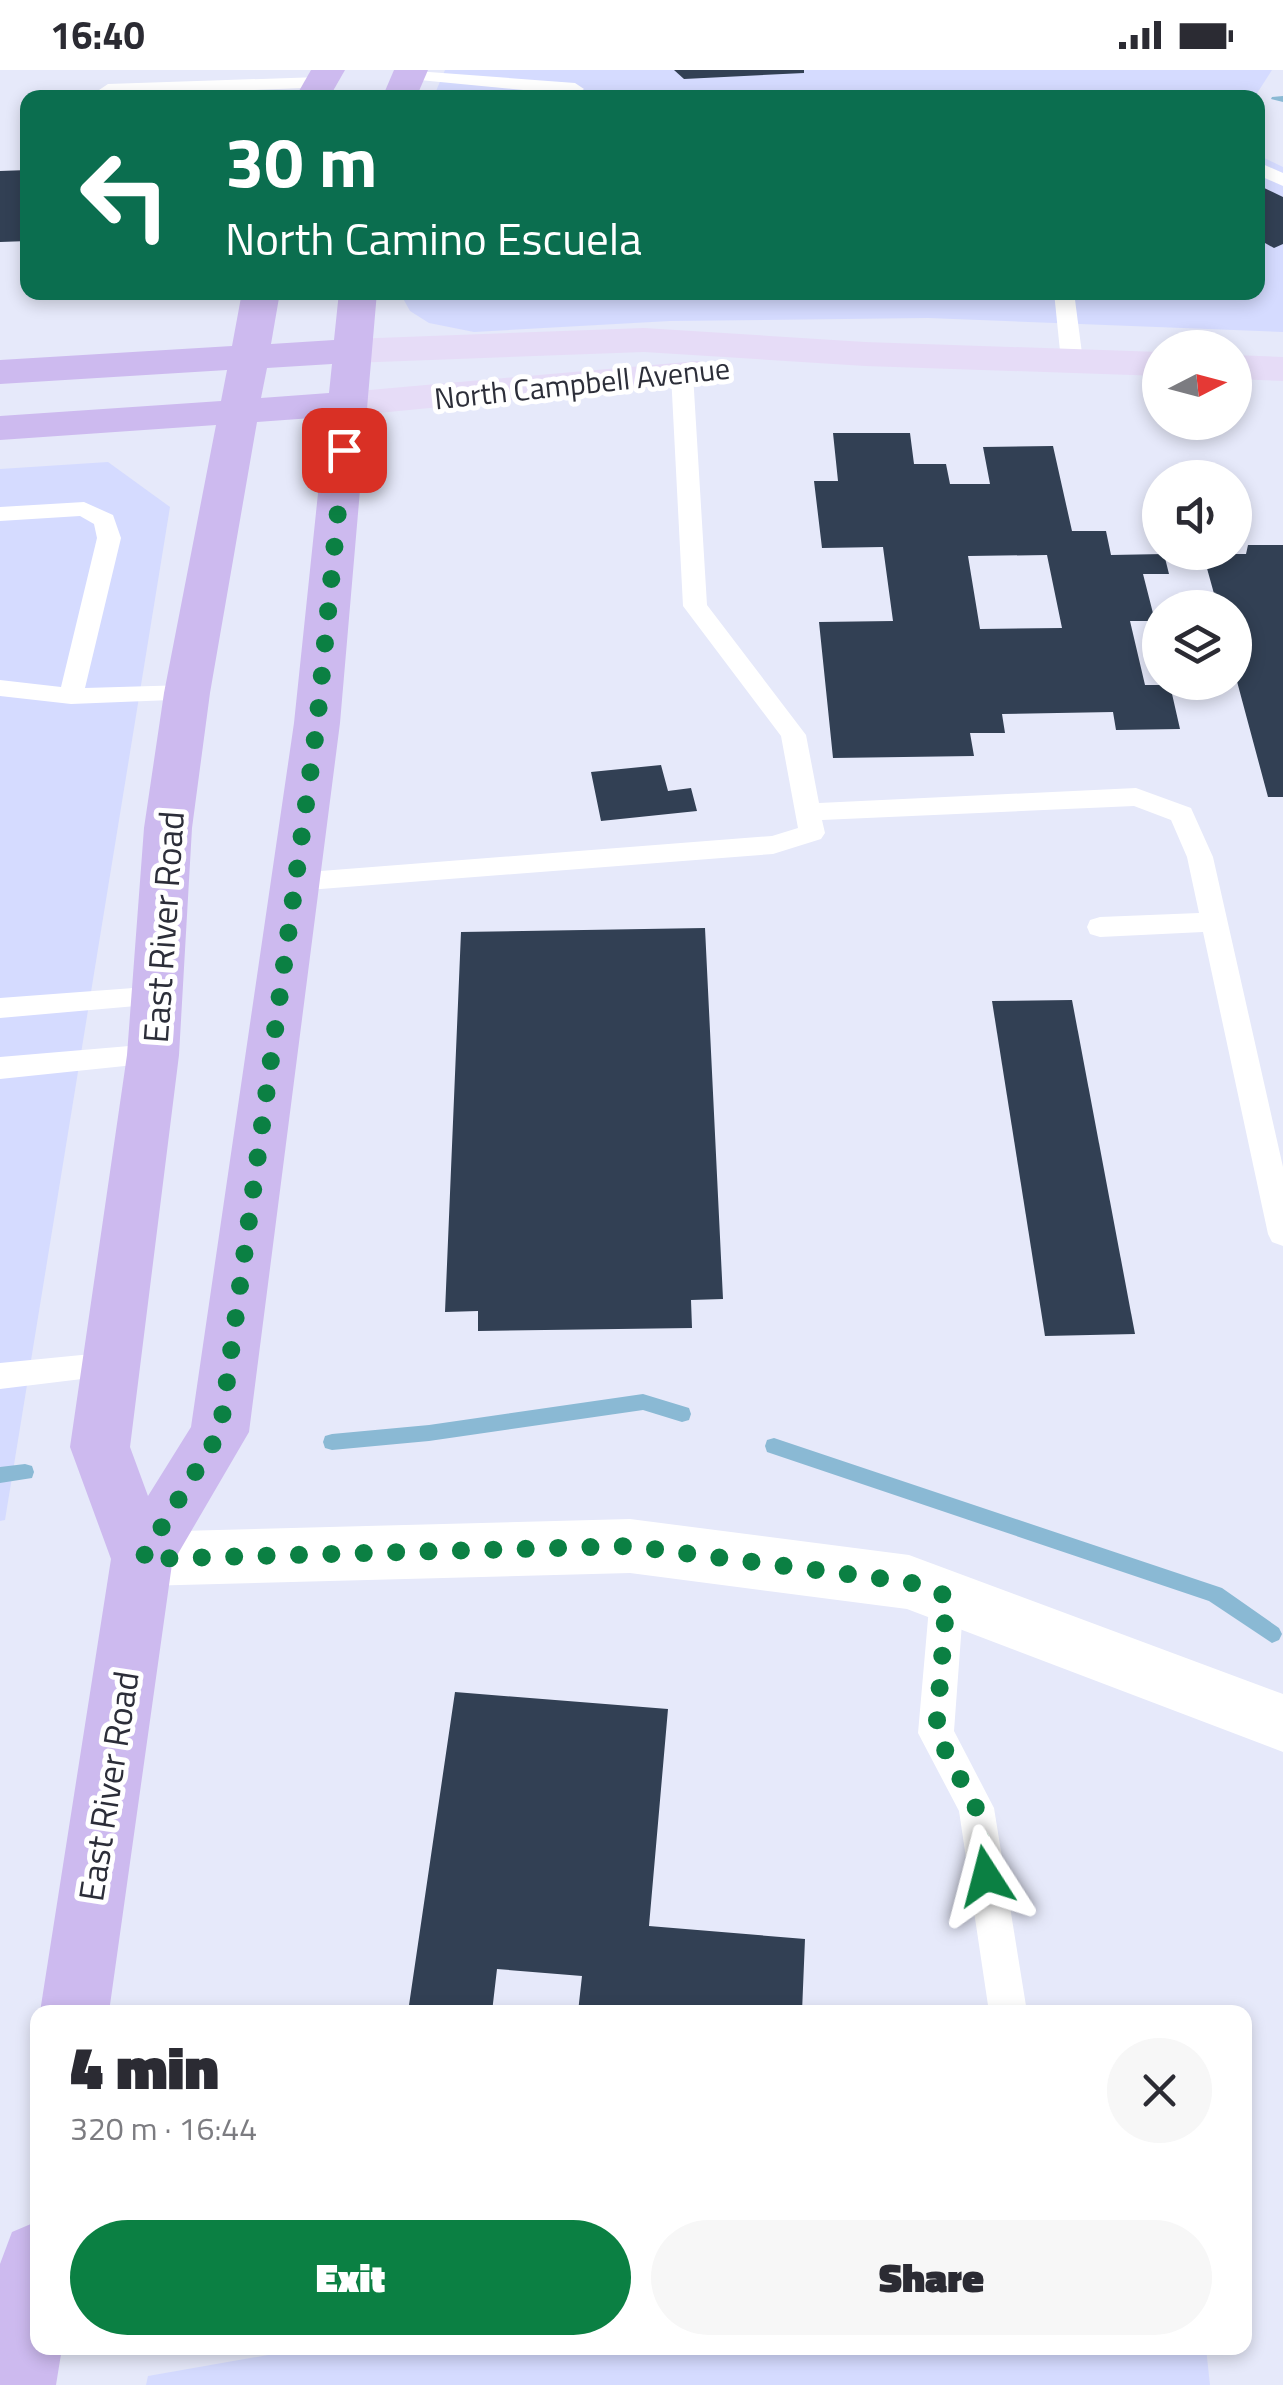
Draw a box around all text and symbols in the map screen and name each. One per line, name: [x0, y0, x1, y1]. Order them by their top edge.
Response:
text: 16:40: [50, 6, 145, 64]
text: 30 m: [225, 108, 378, 214]
icon: left: [60, 130, 190, 260]
text: North Camino Escuela: [225, 204, 642, 272]
north arrow: [1142, 330, 1252, 440]
map controls: [1142, 330, 1252, 700]
street label: North Campbell Avenue: [432, 345, 732, 421]
pin: [302, 408, 387, 493]
icon: arrive: [317, 423, 372, 478]
button: sound: [1142, 460, 1252, 570]
button: layers: [1142, 590, 1252, 700]
street label: East River Road: [128, 809, 198, 1045]
street label: East River Road: [63, 1667, 153, 1905]
position arrow: [934, 1824, 1038, 1928]
text: 4 min: [70, 2021, 219, 2112]
button: close: [1107, 2038, 1212, 2143]
text: 320 m · 16:44: [70, 2104, 257, 2152]
button: Exit: [70, 2220, 631, 2335]
button: Share: [651, 2220, 1212, 2335]

